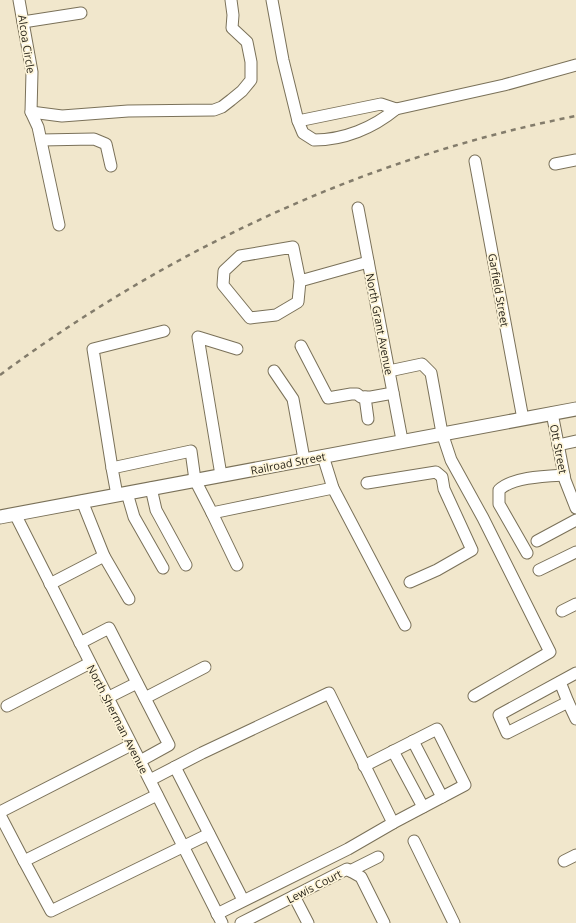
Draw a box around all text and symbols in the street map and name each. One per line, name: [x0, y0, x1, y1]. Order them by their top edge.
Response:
street label: Alcoa Circle: [15, 14, 39, 74]
street label: Garfield Street: [485, 252, 513, 328]
street label: North Grant Avenue: [363, 272, 397, 376]
street label: Ott Street: [547, 423, 571, 475]
street label: Railroad Street: [249, 448, 327, 478]
street label: North Sherman Avenue: [84, 662, 152, 776]
street label: Lewis Court: [284, 866, 344, 906]

